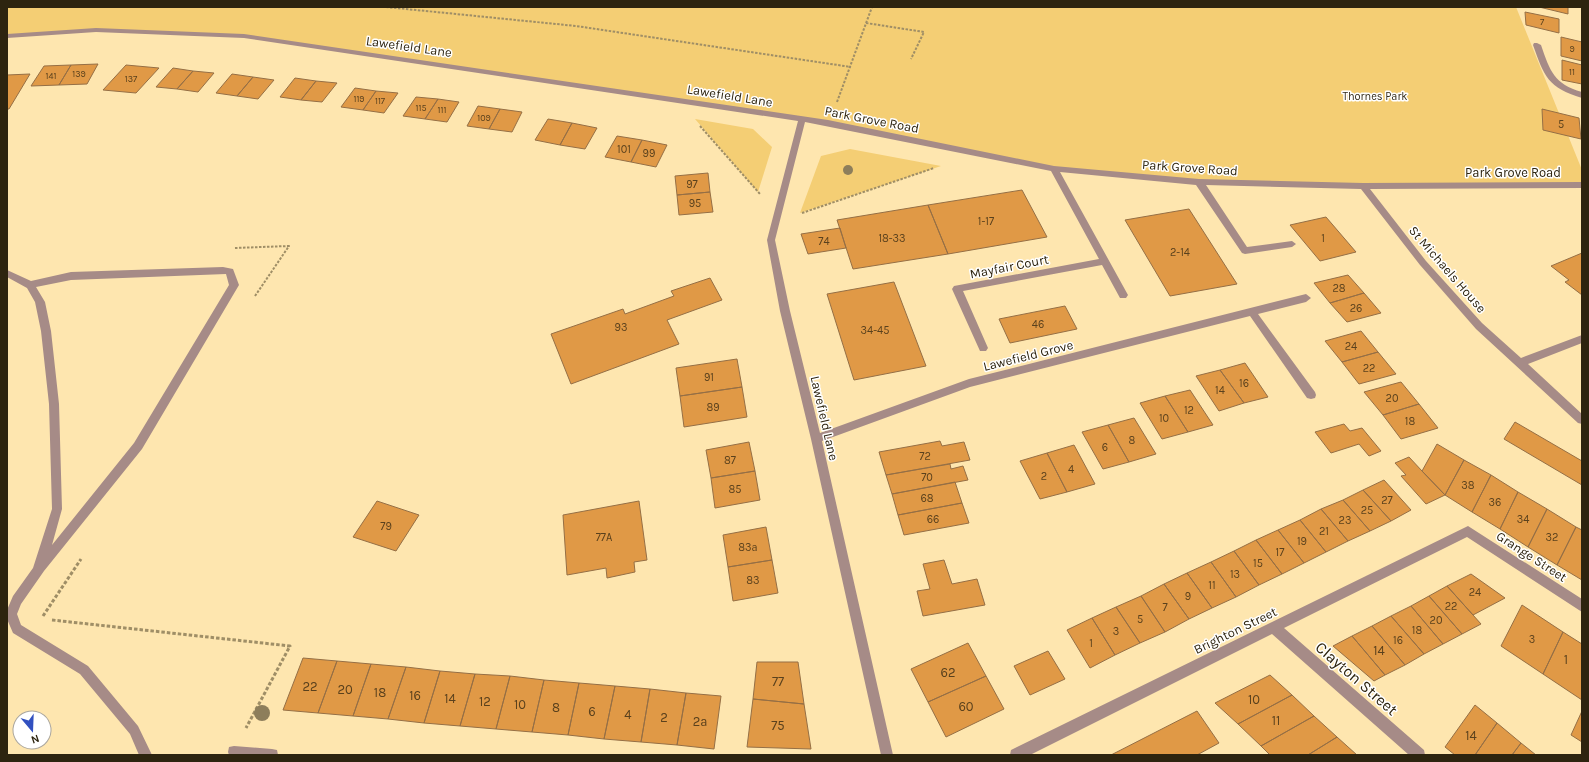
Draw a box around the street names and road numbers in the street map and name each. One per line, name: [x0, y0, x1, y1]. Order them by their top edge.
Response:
street label: Lawefield Lane: [365, 33, 453, 60]
street label: Lawefield Lane: [686, 81, 774, 110]
street label: Park Grove Road: [823, 103, 920, 136]
street label: Park Grove Road: [1142, 157, 1238, 178]
street label: Park Grove Road: [1465, 165, 1561, 180]
street label: St Michaels House: [1406, 223, 1490, 316]
street label: Mayfair Court: [968, 251, 1050, 281]
street label: Lawefield Grove: [982, 337, 1075, 374]
street label: Lawefield Lane: [807, 374, 842, 462]
street label: Grange Street: [1494, 528, 1570, 585]
street label: Brighton Street: [1191, 604, 1279, 657]
street label: Clayton Street: [1312, 638, 1402, 719]

